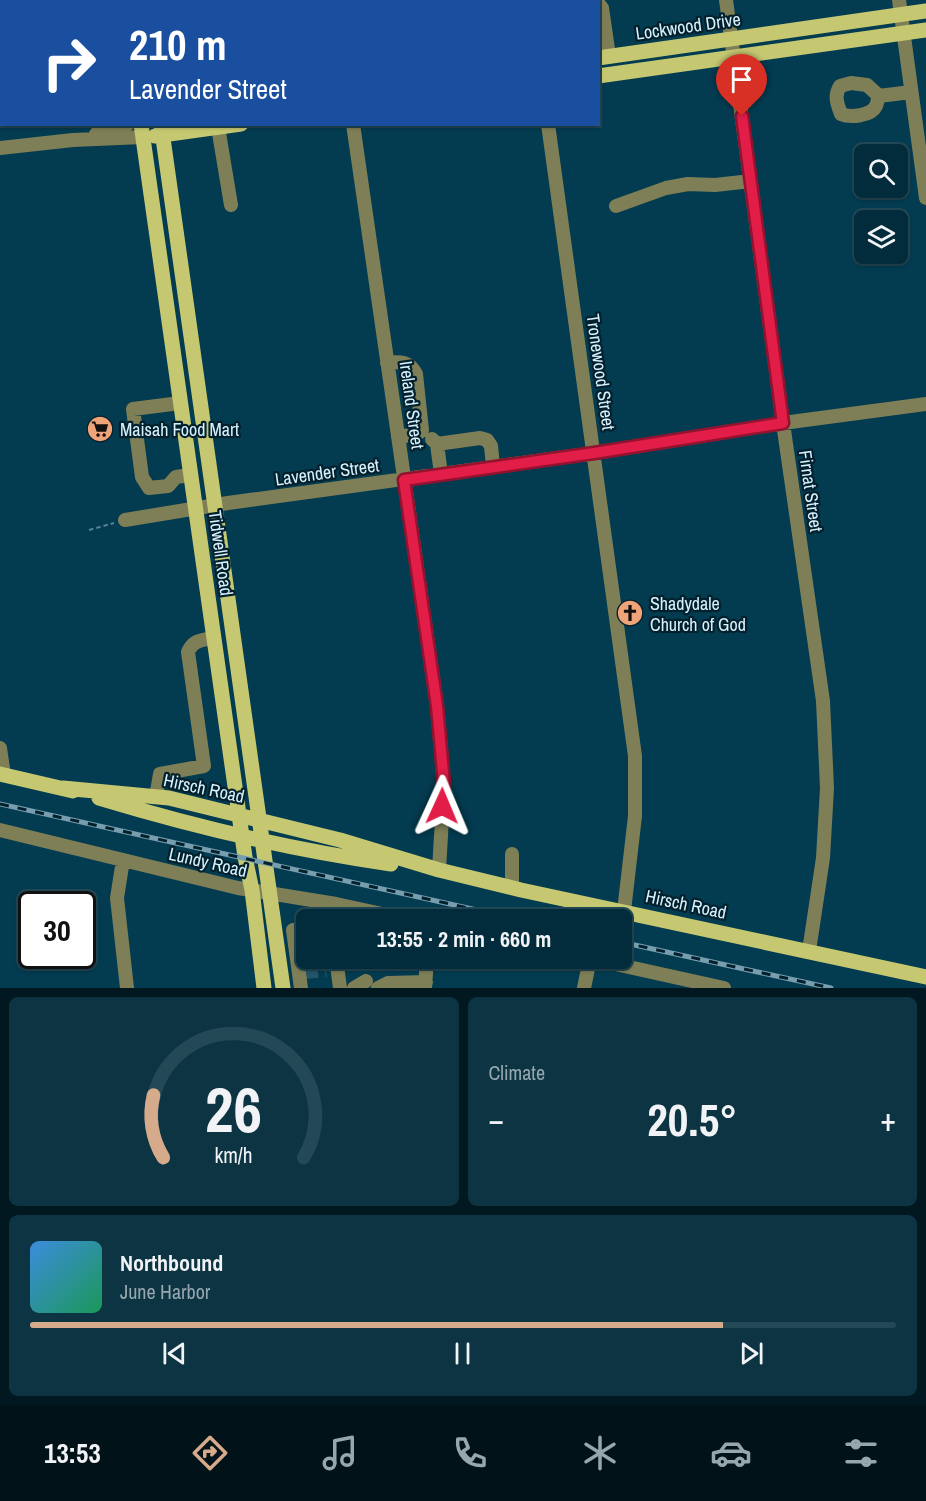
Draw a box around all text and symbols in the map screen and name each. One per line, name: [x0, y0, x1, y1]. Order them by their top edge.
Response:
street label: Lockwood Drive: [634, 6, 742, 46]
text: 210 m: [129, 17, 227, 73]
icon: right: [30, 24, 108, 102]
pin: [716, 54, 767, 116]
icon: arrive: [725, 63, 758, 96]
text: Lavender Street: [129, 71, 287, 107]
map controls: [854, 144, 908, 264]
button: search: [854, 144, 908, 198]
button: layers: [854, 210, 908, 264]
street label: Tronewood Street: [580, 312, 622, 432]
street label: Ireland Street: [393, 359, 431, 451]
supermarket icon: Maisah Food Mart: [85, 414, 115, 444]
place label: Maisah Food Mart: [120, 417, 239, 442]
street label: Firnat Street: [793, 449, 829, 533]
street label: Lavender Street: [273, 452, 381, 492]
street label: Tidwell Road: [203, 509, 239, 597]
place label: Shadydale Church of God: [650, 591, 746, 637]
church icon: Shadydale Church of God: [615, 598, 645, 628]
street label: Hirsch Road: [161, 767, 247, 809]
position arrow: [410, 774, 474, 838]
street label: Lundy Road: [166, 841, 250, 883]
street label: Hirsch Road: [643, 883, 729, 925]
speed limit sign: 30: [18, 891, 96, 969]
text: 13:55 · 2 min · 660 m: [377, 924, 551, 954]
text: Climate: [489, 1059, 545, 1086]
text: 26: [205, 1067, 262, 1151]
text: 20.5°: [647, 1089, 737, 1150]
text: −: [489, 1097, 504, 1141]
text: +: [880, 1097, 896, 1141]
text: km/h: [215, 1142, 253, 1171]
text: Northbound: [120, 1248, 223, 1278]
text: June Harbor: [120, 1278, 210, 1305]
icon: previous: [158, 1337, 191, 1370]
icon: pause: [446, 1337, 479, 1370]
icon: next: [735, 1337, 768, 1370]
icon: directions: [189, 1432, 231, 1474]
icon: music: [319, 1432, 361, 1474]
icon: phone: [449, 1432, 491, 1474]
icon: climate: [579, 1432, 621, 1474]
icon: car: [710, 1432, 752, 1474]
icon: filters: [840, 1432, 882, 1474]
text: 13:53: [44, 1435, 101, 1471]

